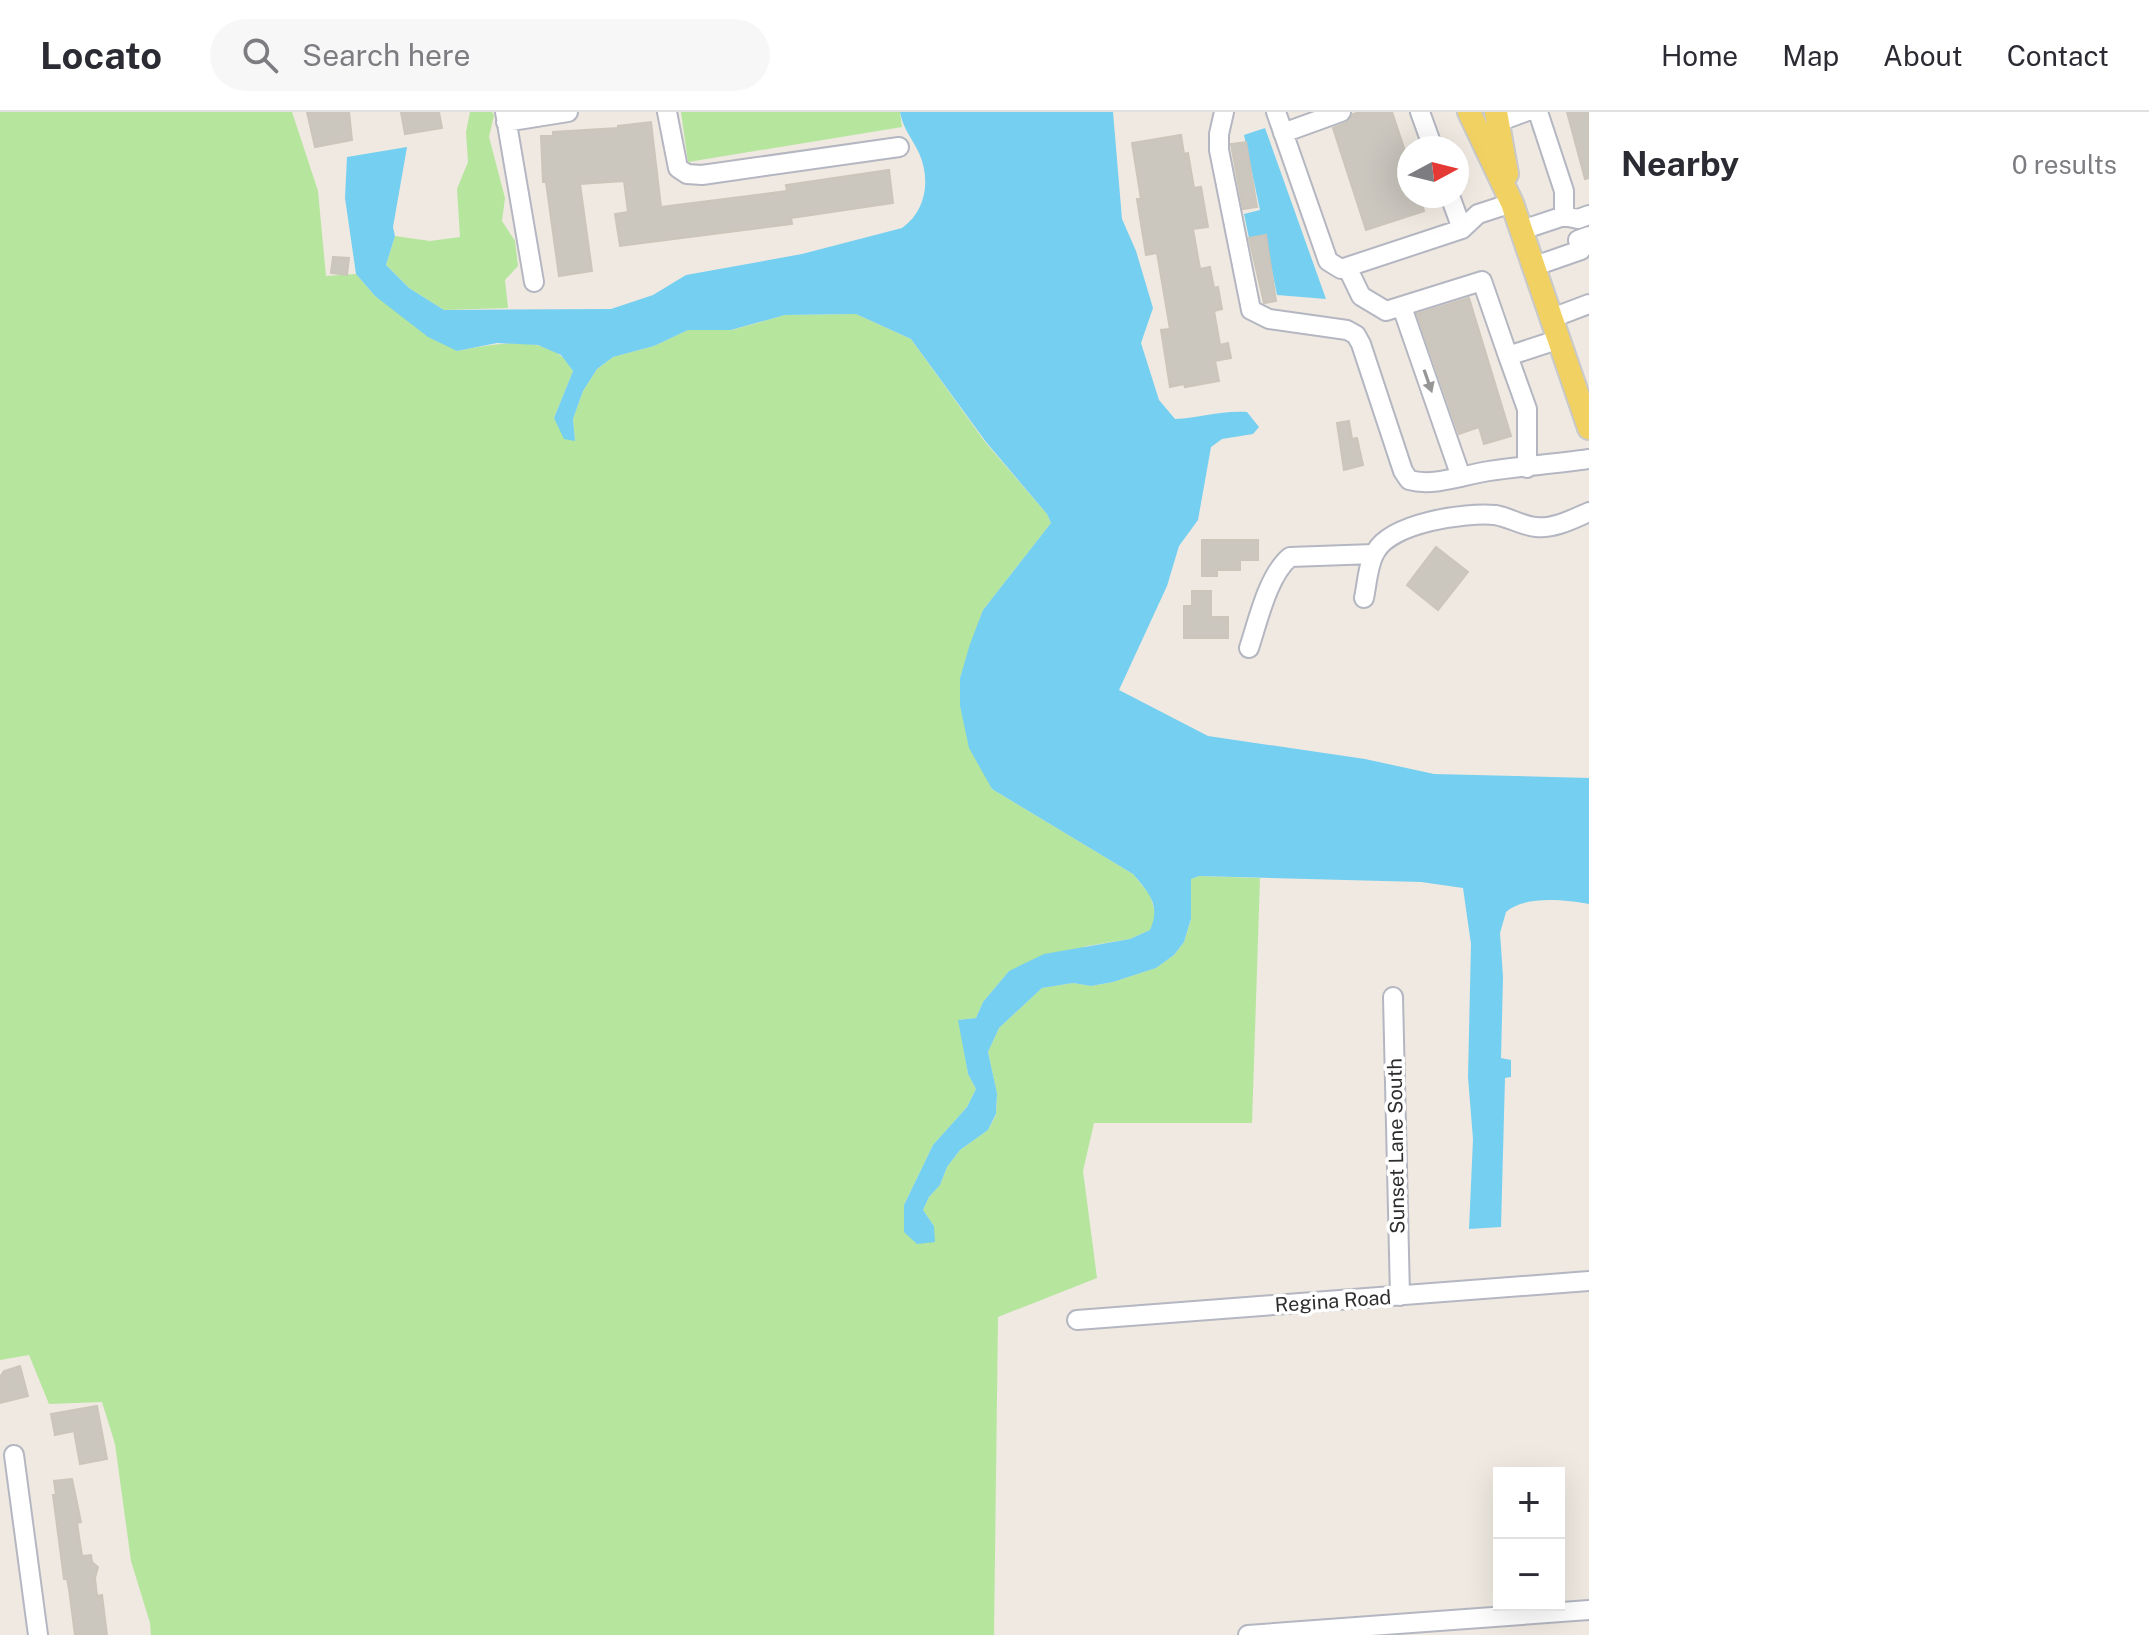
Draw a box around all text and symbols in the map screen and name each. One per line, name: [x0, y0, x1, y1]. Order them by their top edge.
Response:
search box: [210, 19, 770, 91]
text: Locato: [40, 33, 162, 78]
icon: search: [238, 33, 282, 77]
text: Search here: [302, 37, 470, 73]
text: Home: [1661, 39, 1738, 72]
text: Map: [1782, 39, 1839, 72]
text: About: [1883, 39, 1963, 72]
text: Contact: [2007, 39, 2109, 72]
north arrow: [1397, 136, 1469, 208]
text: Nearby: [1621, 144, 1739, 184]
text: 0 results: [2012, 149, 2117, 180]
one-way arrow: [1422, 369, 1435, 393]
street label: Sunset Lane South: [1382, 1058, 1410, 1234]
street label: Regina Road: [1274, 1285, 1392, 1317]
map controls: [1493, 1467, 1565, 1611]
button: +: [1493, 1467, 1565, 1539]
button: −: [1493, 1539, 1565, 1611]

